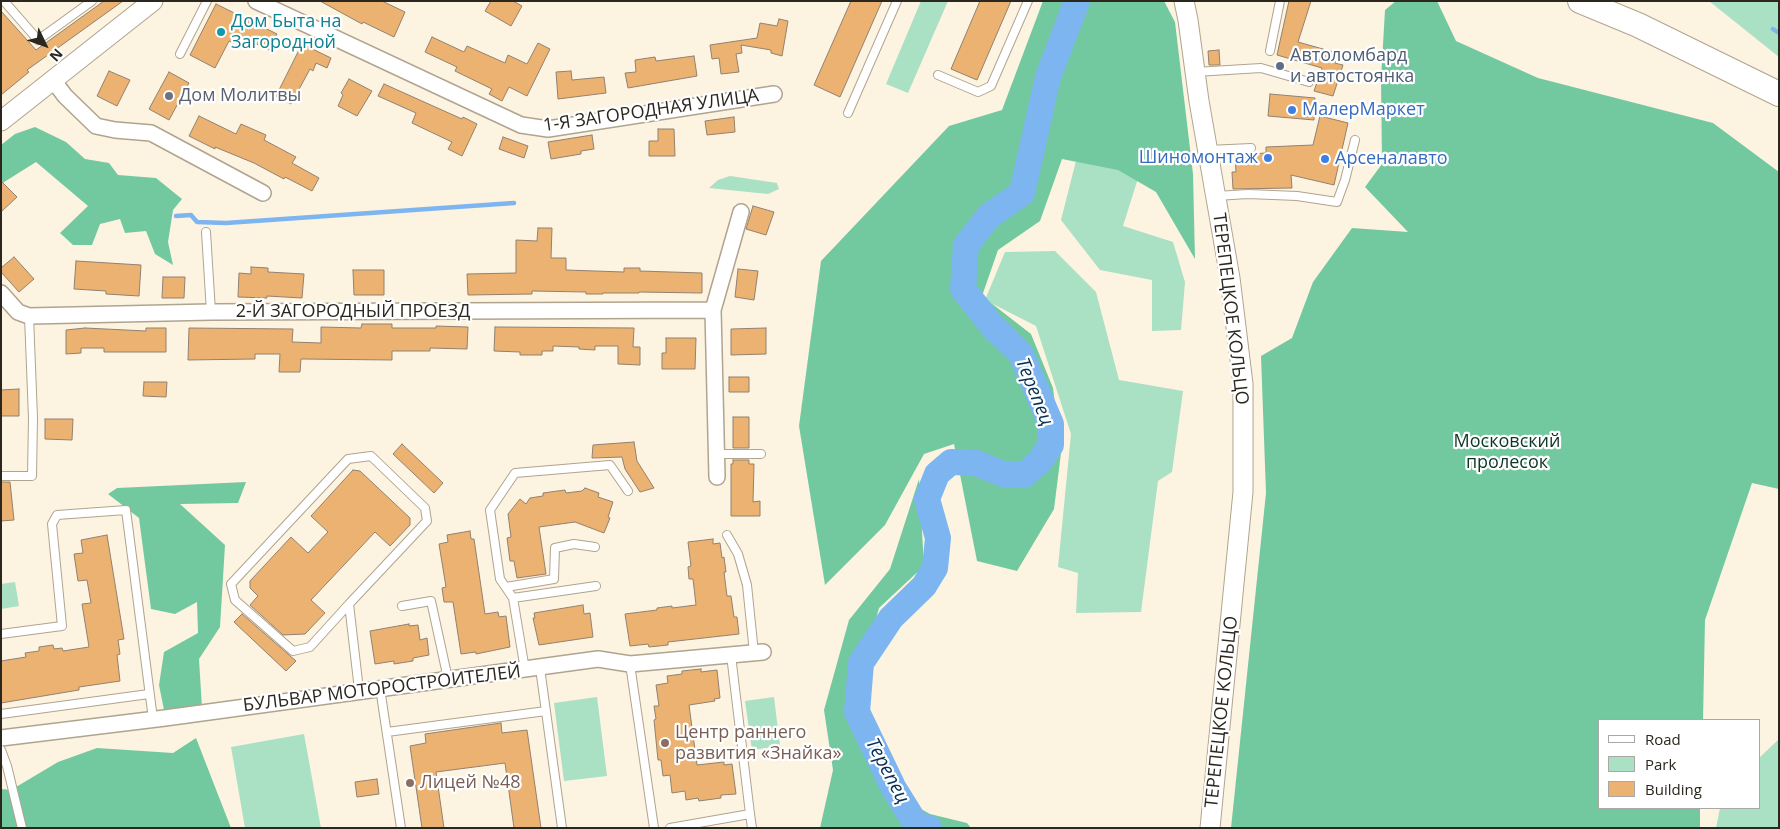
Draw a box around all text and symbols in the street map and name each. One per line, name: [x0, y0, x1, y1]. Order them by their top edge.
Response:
place label: Дом Быта на Загородной: [231, 11, 341, 54]
north arrow: [20, 20, 70, 70]
marker: Дом Быта на Загородной: [215, 26, 227, 38]
text: N: [46, 45, 67, 66]
place label: Автоломбард и автостоянка: [1290, 45, 1414, 88]
marker: Автоломбард и автостоянка: [1274, 60, 1286, 72]
place label: Дом Молитвы: [179, 85, 301, 107]
street label: 1-Я ЗАГОРОДНАЯ УЛИЦА: [542, 85, 760, 137]
marker: Дом Молитвы: [163, 90, 175, 102]
place label: МалерМаркет: [1302, 99, 1425, 121]
marker: МалерМаркет: [1286, 104, 1298, 116]
place label: Шиномонтаж: [1139, 147, 1258, 169]
place label: Арсеналавто: [1335, 148, 1447, 170]
marker: Шиномонтаж: [1262, 152, 1274, 164]
marker: Арсеналавто: [1319, 153, 1331, 165]
street label: ТЕРЕПЕЦКОЕ КОЛЬЦО: [1208, 212, 1252, 406]
street label: 2-Й ЗАГОРОДНЫЙ ПРОЕЗД: [236, 301, 470, 323]
water label: Терепец: [1010, 355, 1058, 429]
park label: Московский пролесок: [1454, 431, 1560, 474]
street label: ТЕРЕПЕЦКОЕ КОЛЬЦО: [1201, 615, 1243, 809]
street label: БУЛЬВАР МОТОРОСТРОИТЕЛЕЙ: [242, 661, 522, 717]
legend: [1598, 719, 1760, 809]
place label: Центр раннего развития «Знайка»: [675, 722, 842, 764]
text: Road: [1645, 729, 1681, 749]
water label: Терепец: [860, 734, 914, 808]
marker: Центр раннего развития «Знайка»: [659, 737, 671, 749]
text: Park: [1645, 754, 1676, 774]
place label: Лицей №48: [420, 772, 521, 794]
marker: Лицей №48: [404, 777, 416, 789]
text: Building: [1645, 779, 1702, 799]

